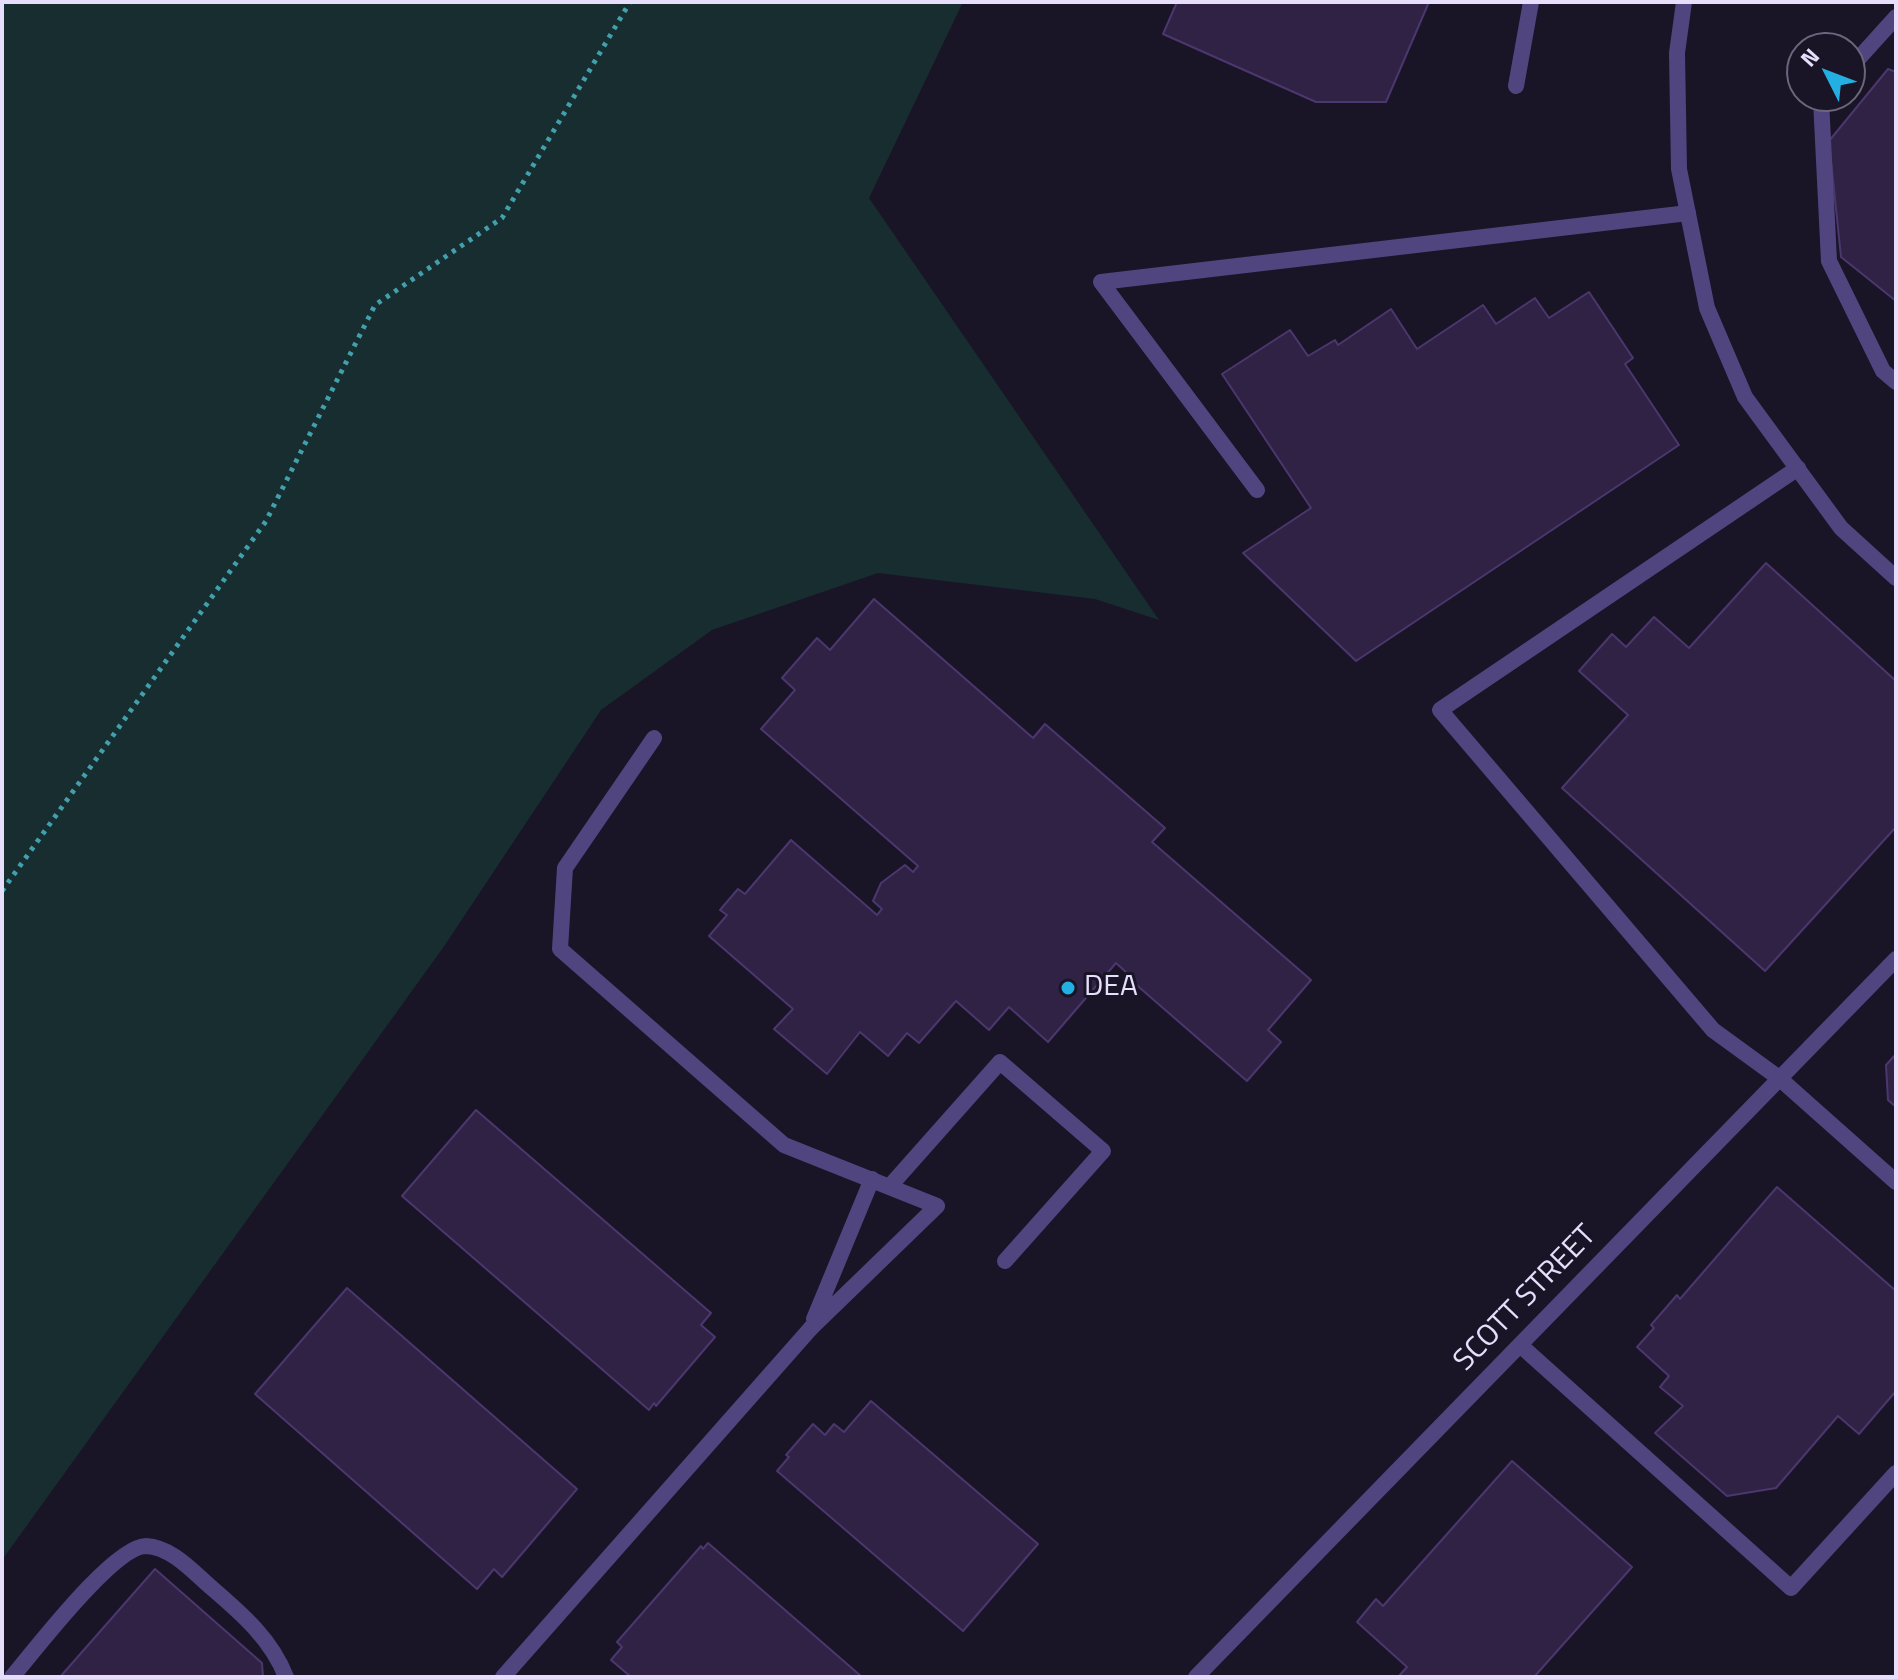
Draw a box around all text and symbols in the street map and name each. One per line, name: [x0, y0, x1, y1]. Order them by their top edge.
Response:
north arrow: [1786, 32, 1866, 112]
text: N: [1792, 40, 1827, 74]
place label: DEA: [1084, 970, 1138, 1006]
marker: DEA: [1059, 979, 1077, 997]
street label: SCOTT STREET: [1447, 1218, 1605, 1380]

